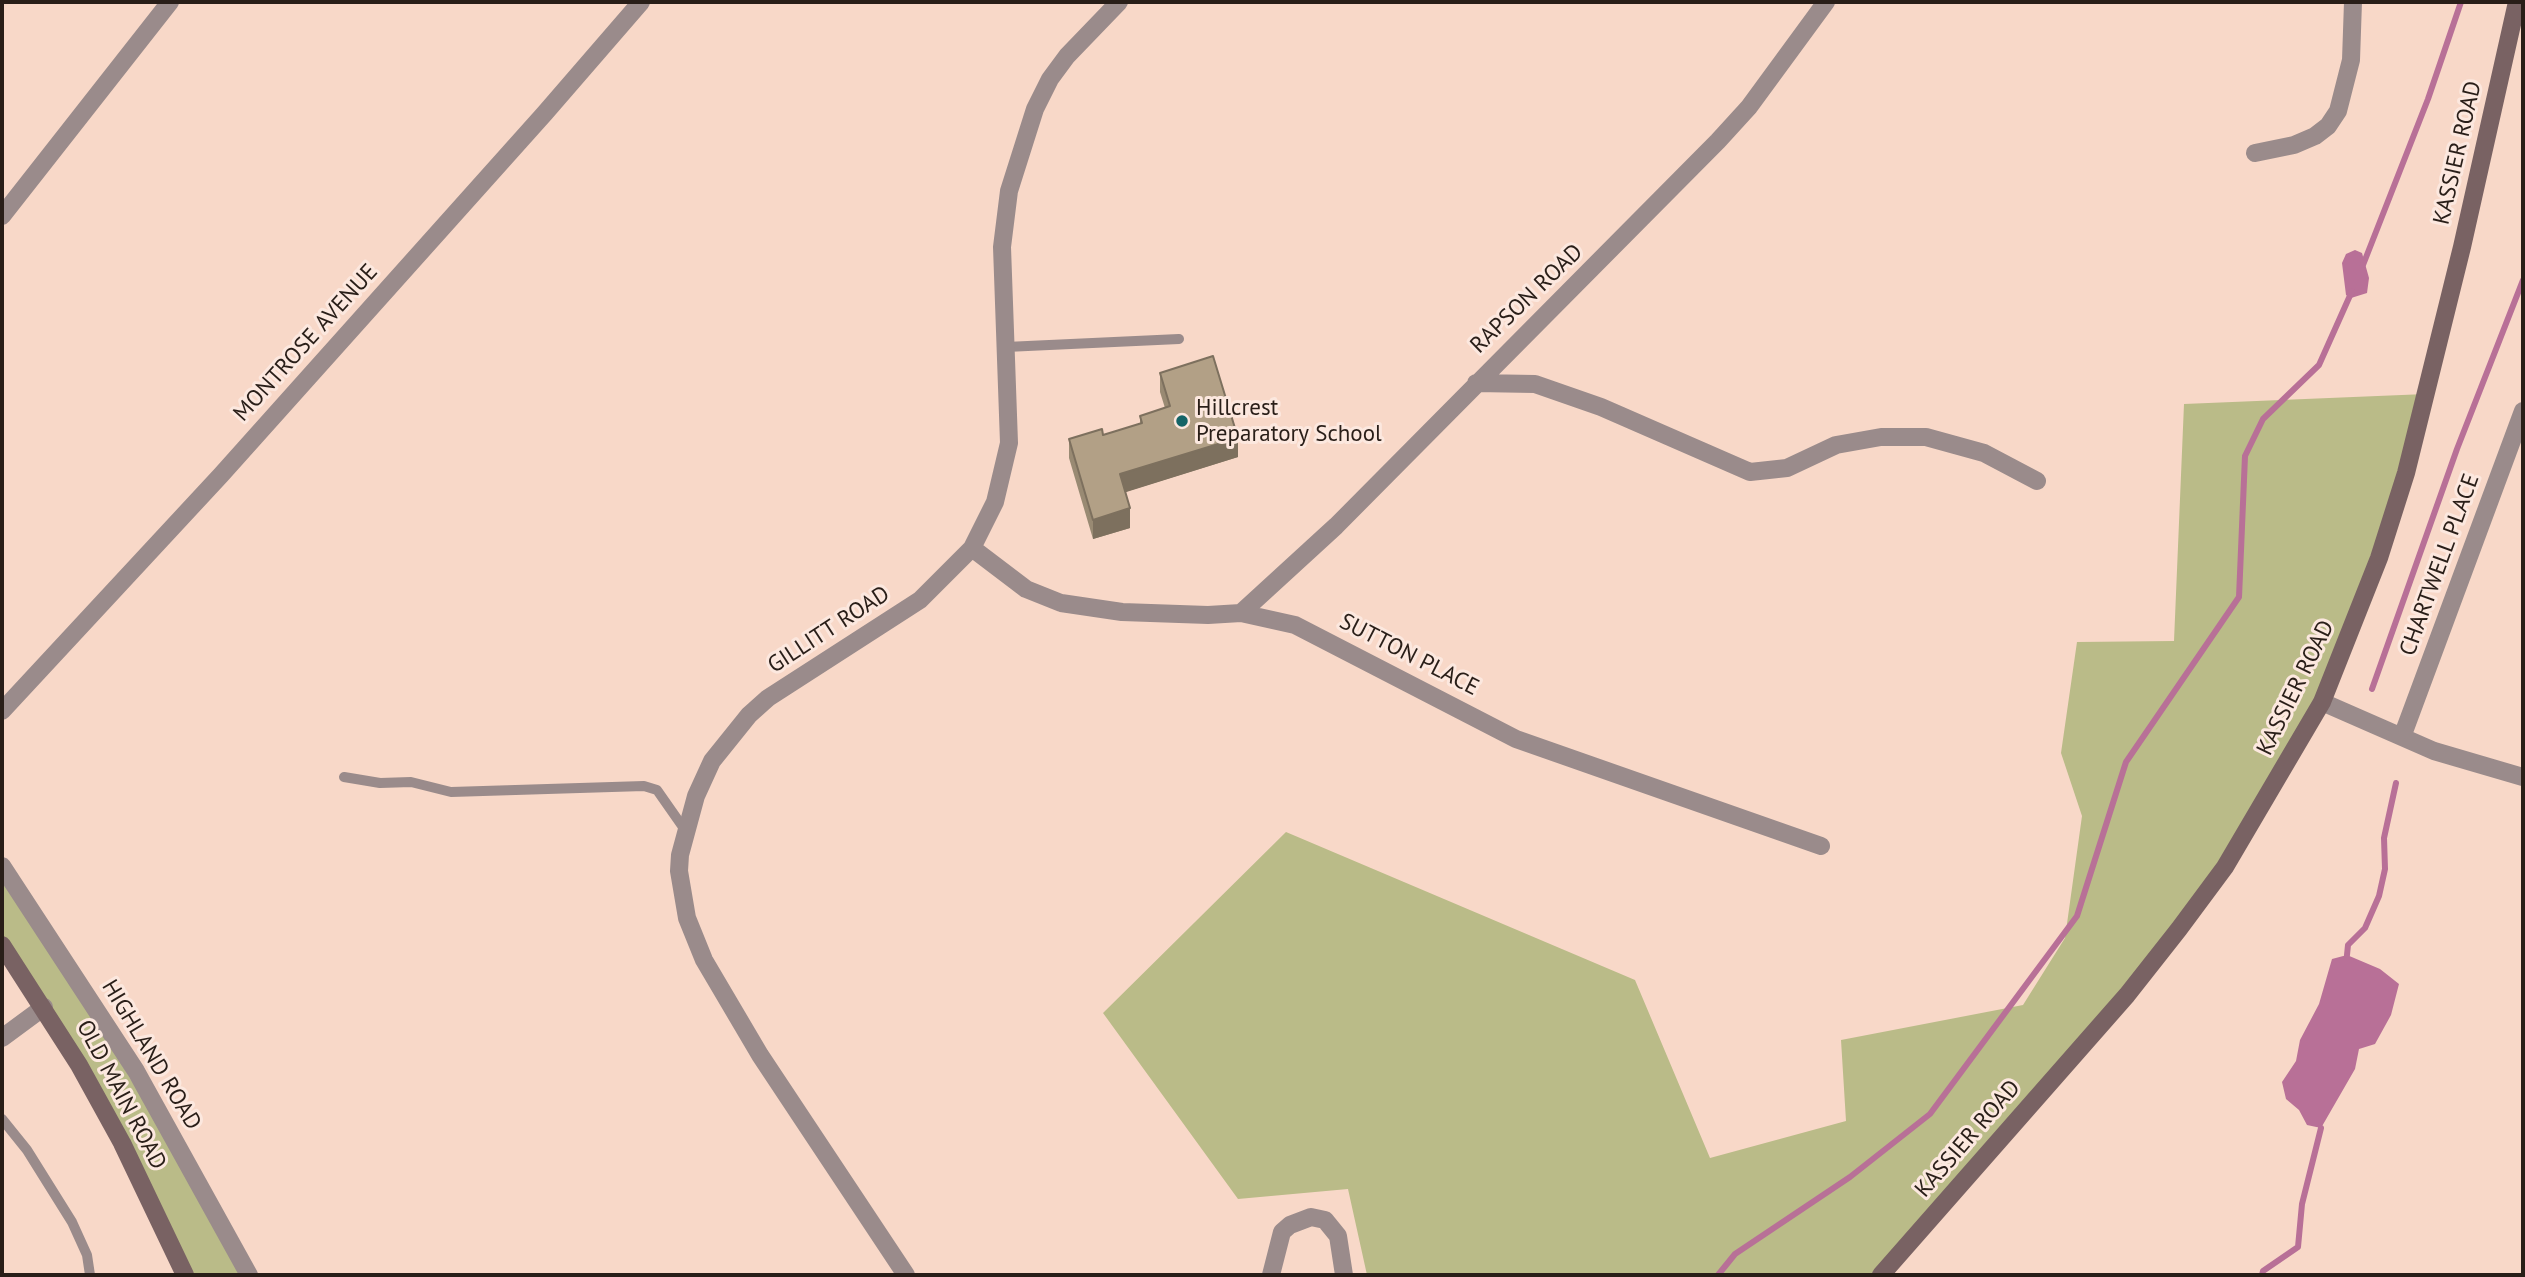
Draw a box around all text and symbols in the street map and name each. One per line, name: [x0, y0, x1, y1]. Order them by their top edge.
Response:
street label: KASSIER ROAD: [2428, 79, 2488, 227]
street label: RAPSON ROAD: [1465, 239, 1589, 359]
street label: MONTROSE AVENUE: [228, 259, 384, 427]
place label: Hillcrest Preparatory School: [1196, 394, 1382, 448]
marker: Hillcrest Preparatory School: [1174, 413, 1190, 429]
street label: CHARTWELL PLACE: [2394, 470, 2486, 660]
street label: GILLITT ROAD: [763, 580, 895, 680]
street label: SUTTON PLACE: [1335, 608, 1483, 702]
street label: KASSIER ROAD: [2252, 616, 2340, 760]
street label: HIGHLAND ROAD: [95, 975, 207, 1135]
street label: OLD MAIN ROAD: [70, 1016, 172, 1174]
street label: KASSIER ROAD: [1910, 1075, 2026, 1203]

